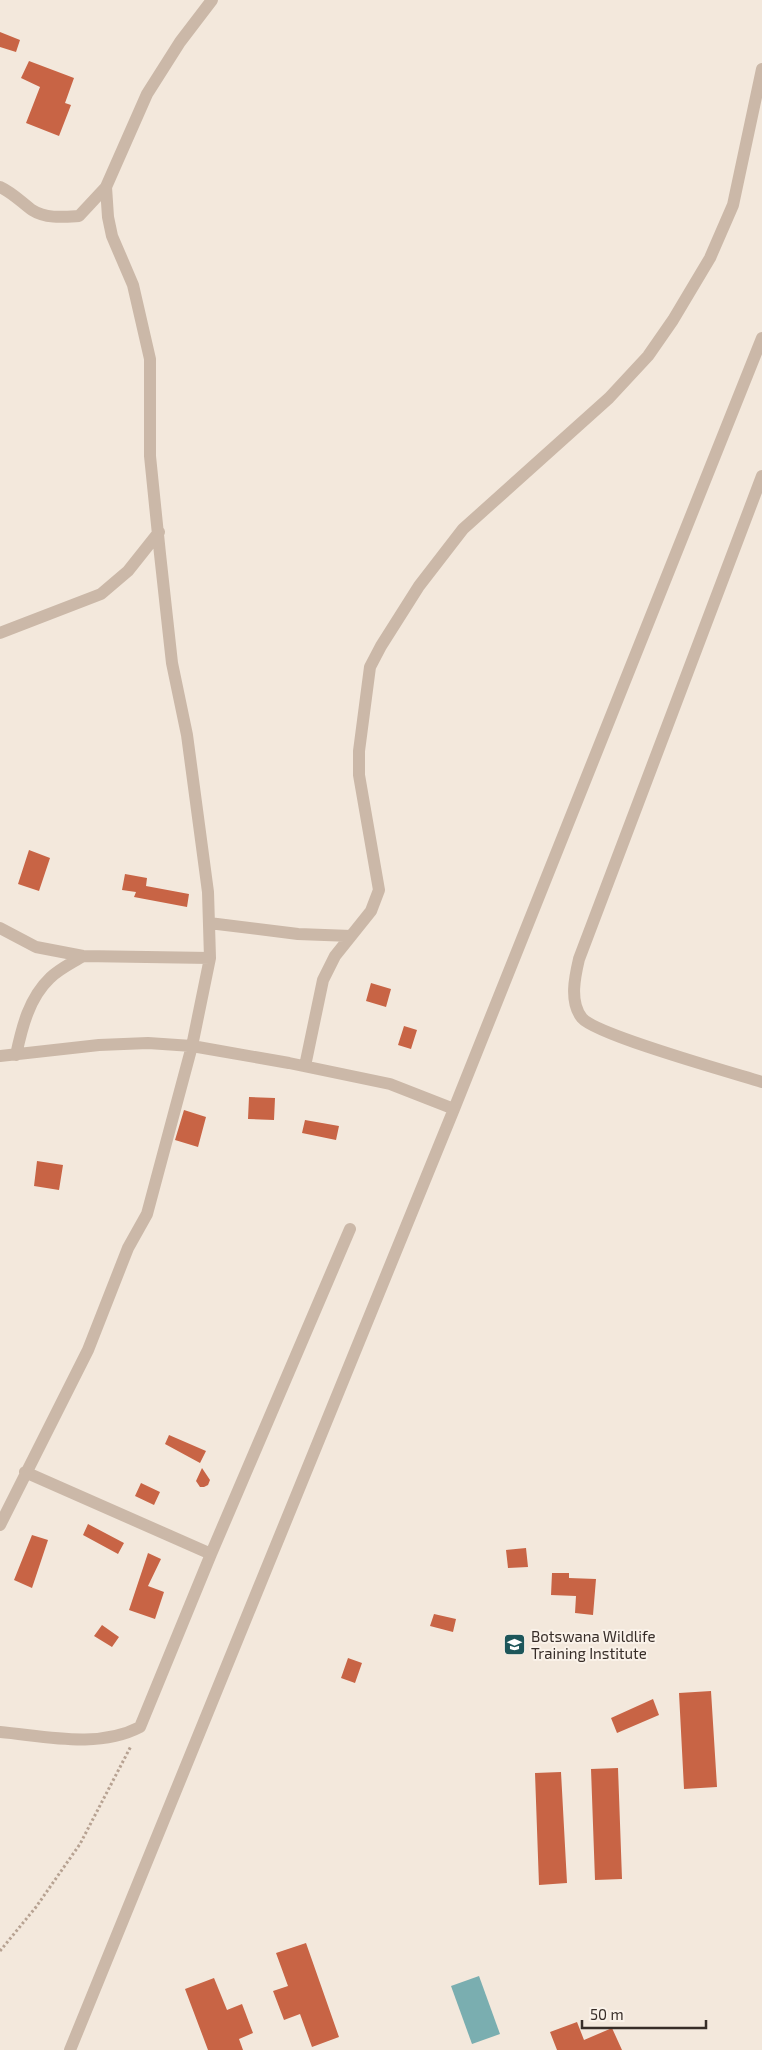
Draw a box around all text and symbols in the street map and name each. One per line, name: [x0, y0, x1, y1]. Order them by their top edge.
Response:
place label: Botswana Wildlife Training Institute: [531, 1627, 656, 1662]
school or university icon: Botswana Wildlife Training Institute: [503, 1633, 527, 1657]
scale bar: [582, 1998, 706, 2030]
text: 50 m: [590, 2005, 624, 2023]

